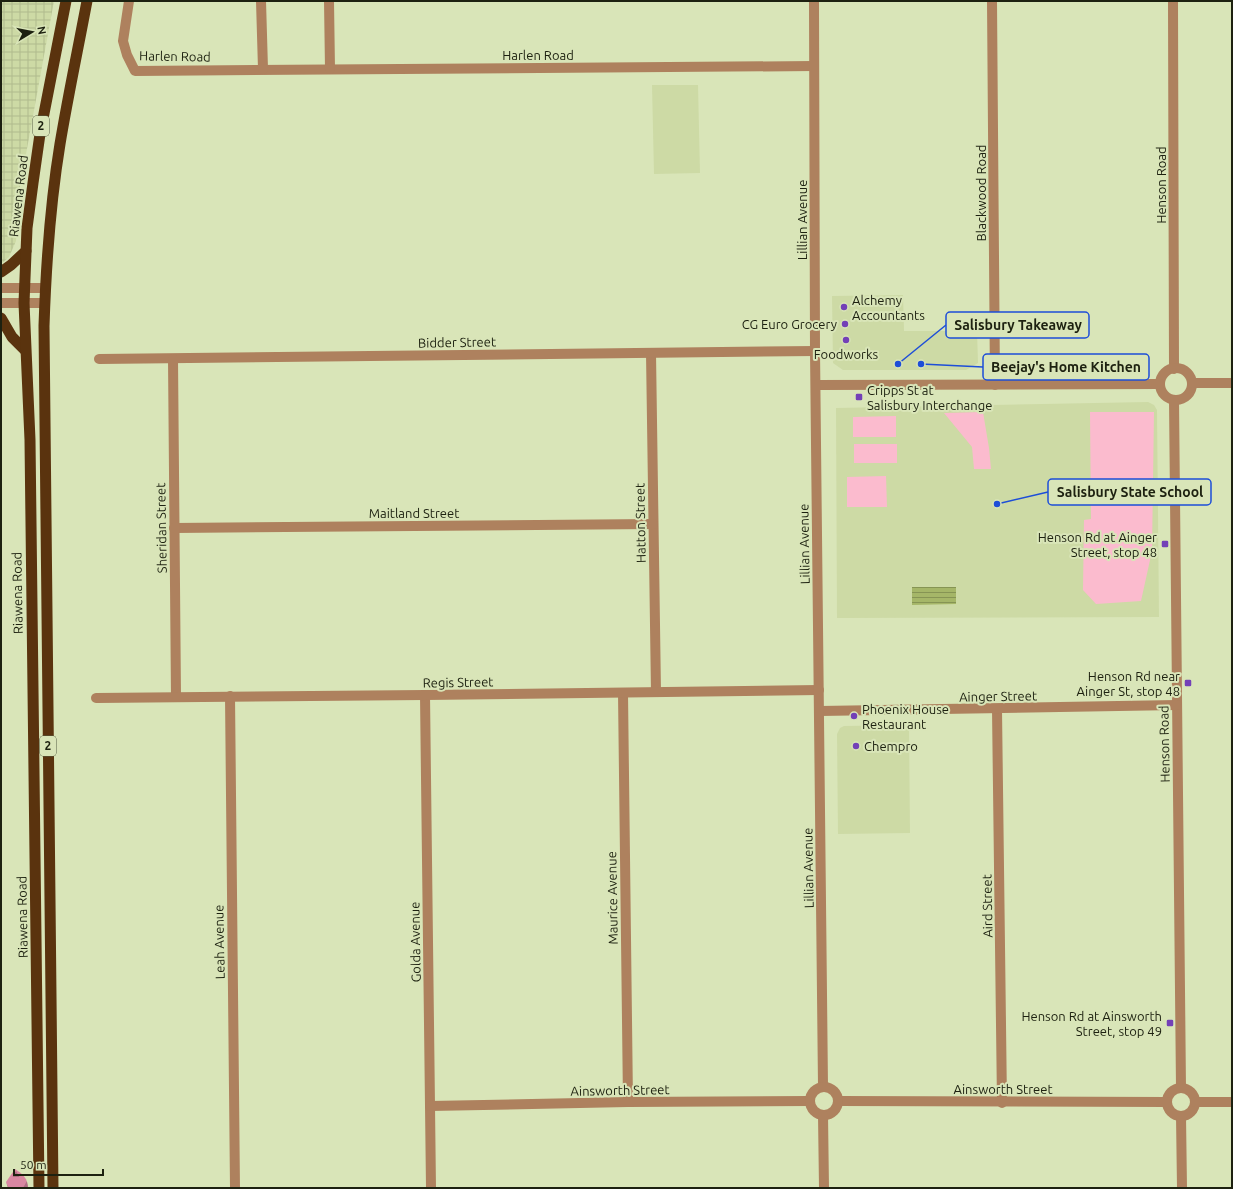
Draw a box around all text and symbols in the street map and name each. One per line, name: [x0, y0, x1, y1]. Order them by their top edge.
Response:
north arrow: [12, 12, 52, 52]
text: N: [35, 25, 48, 35]
street label: Harlen Road: [139, 48, 211, 64]
street label: Harlen Road: [502, 48, 574, 62]
road number: 2: [33, 116, 49, 136]
street label: Blackwood Road: [974, 145, 988, 241]
street label: Henson Road: [1154, 146, 1168, 224]
street label: Riawena Road: [6, 154, 30, 238]
street label: Lillian Avenue: [795, 180, 809, 260]
place label: Alchemy Accountants: [852, 293, 925, 322]
marker: Alchemy Accountants: [839, 302, 849, 312]
callout: Salisbury Takeaway: [946, 312, 1089, 338]
place label: CG Euro Grocery: [742, 317, 837, 331]
text: Salisbury Takeaway: [954, 317, 1082, 333]
marker: CG Euro Grocery: [840, 319, 850, 329]
street label: Bidder Street: [418, 334, 496, 350]
marker: Foodworks: [841, 335, 851, 345]
place label: Foodworks: [814, 347, 879, 361]
callout: Beejay's Home Kitchen: [983, 354, 1149, 380]
text: Beejay's Home Kitchen: [991, 359, 1141, 375]
place label: Cripps St at Salisbury Interchange: [867, 383, 992, 412]
marker: Cripps St at Salisbury Interchange: [854, 392, 864, 402]
callout: Salisbury State School: [1048, 479, 1211, 505]
street label: Sheridan Street: [153, 483, 169, 573]
street label: Hatton Street: [632, 483, 648, 563]
text: Salisbury State School: [1057, 484, 1203, 500]
street label: Lillian Avenue: [796, 504, 812, 584]
street label: Maitland Street: [369, 506, 459, 520]
place label: Henson Rd at Ainger Street, stop 48: [1038, 530, 1157, 560]
marker: Henson Rd at Ainger Street, stop 48: [1160, 539, 1170, 549]
street label: Riawena Road: [9, 552, 25, 634]
place label: Henson Rd near Ainger St, stop 48: [1077, 669, 1180, 699]
street label: Regis Street: [422, 674, 494, 690]
marker: Henson Rd near Ainger St, stop 48: [1183, 678, 1193, 688]
street label: Ainger Street: [959, 688, 1037, 704]
place label: Phoenix House Restaurant: [862, 702, 949, 731]
street label: Henson Road: [1156, 705, 1172, 783]
marker: Phoenix House Restaurant: [849, 711, 859, 721]
road number: 2: [40, 736, 56, 756]
place label: Chempro: [864, 739, 918, 753]
marker: Chempro: [851, 741, 861, 751]
street label: Lillian Avenue: [800, 828, 816, 908]
street label: Maurice Avenue: [604, 851, 620, 945]
street label: Aird Street: [979, 874, 995, 938]
street label: Riawena Road: [14, 876, 30, 958]
street label: Golda Avenue: [407, 902, 423, 982]
street label: Leah Avenue: [211, 905, 227, 979]
place label: Henson Rd at Ainsworth Street, stop 49: [1021, 1009, 1162, 1039]
marker: Henson Rd at Ainsworth Street, stop 49: [1165, 1018, 1175, 1028]
street label: Ainsworth Street: [570, 1082, 670, 1098]
street label: Ainsworth Street: [953, 1082, 1053, 1096]
scale bar: [14, 1151, 103, 1177]
text: 50 m: [20, 1158, 47, 1171]

